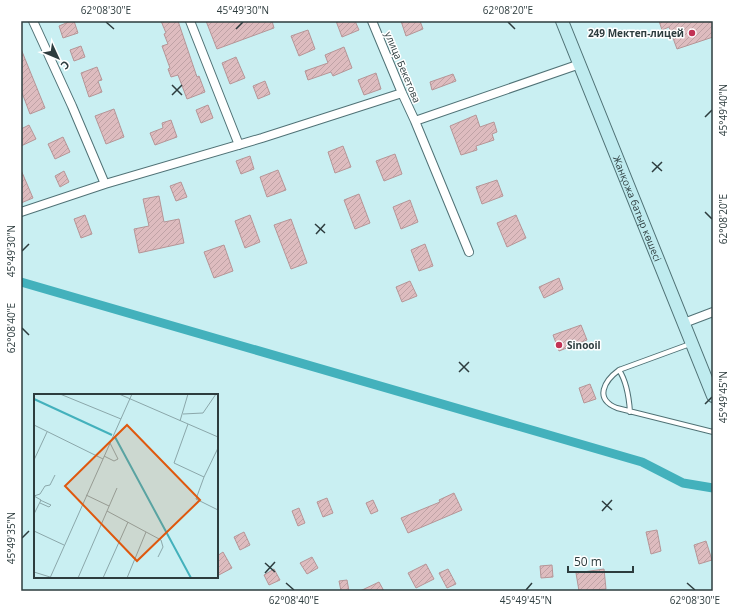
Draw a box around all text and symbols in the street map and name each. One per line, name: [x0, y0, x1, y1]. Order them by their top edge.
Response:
text: 62°08'30"E: [81, 3, 131, 17]
text: 45°49'30"N: [217, 3, 269, 17]
text: 62°08'20"E: [483, 3, 533, 17]
place label: 249 Мектеп-лицей: [588, 26, 684, 40]
marker: 249 Мектеп-лицей: [687, 28, 697, 38]
street label: улица Бекетова: [382, 29, 424, 105]
north arrow: [38, 38, 78, 78]
text: С: [58, 58, 73, 73]
text: 45°49'40"N: [716, 84, 730, 136]
street label: Жанқожа батыр көшесі: [610, 153, 665, 263]
text: 62°08'20"E: [716, 194, 730, 244]
text: 45°49'30"N: [4, 225, 18, 277]
text: 62°08'40"E: [4, 303, 18, 353]
place label: Sinooil: [567, 338, 601, 352]
marker: Sinooil: [554, 340, 564, 350]
text: 45°49'45"N: [716, 371, 730, 423]
inset map: [34, 394, 218, 578]
text: 45°49'35"N: [4, 512, 18, 564]
scale bar: [568, 548, 633, 574]
text: 50 m: [574, 553, 602, 570]
text: 62°08'40"E: [269, 593, 319, 607]
text: 45°49'45"N: [500, 593, 552, 607]
text: 62°08'30"E: [670, 593, 720, 607]

